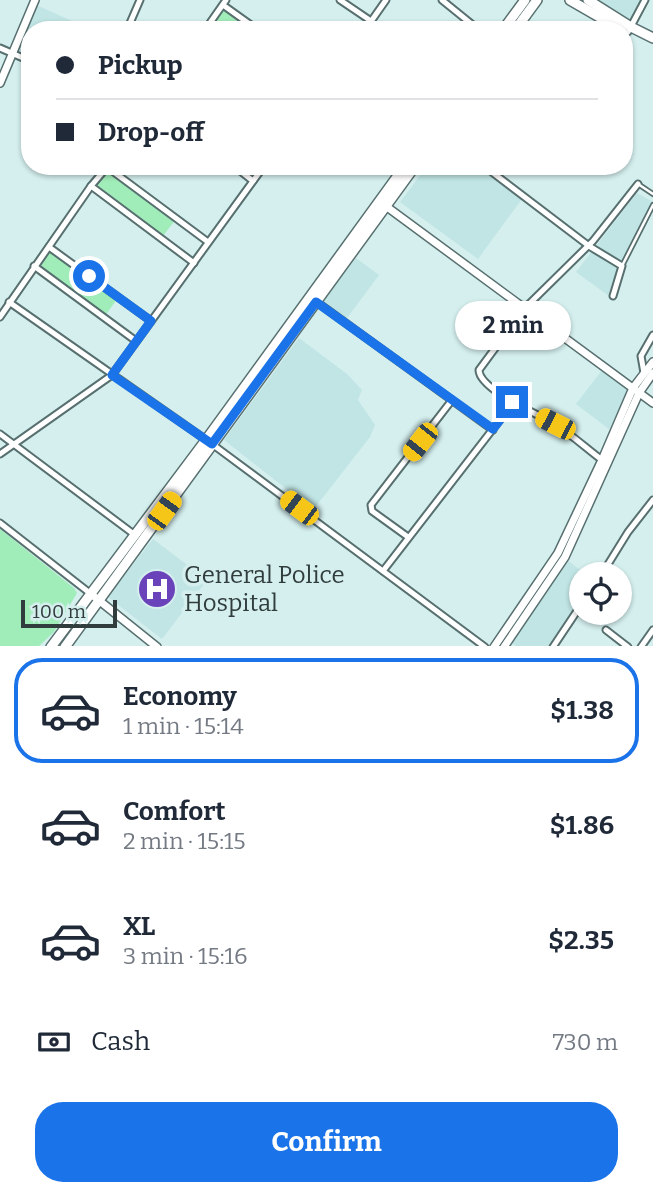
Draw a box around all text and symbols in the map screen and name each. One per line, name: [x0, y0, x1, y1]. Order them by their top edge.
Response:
text: Pickup: [98, 50, 183, 81]
text: Drop-off: [98, 117, 204, 148]
route start: [73, 260, 105, 292]
callout: 2 min: [454, 300, 570, 350]
text: 2 min: [482, 311, 544, 339]
route end: [496, 386, 528, 418]
car: [532, 405, 579, 443]
car: [399, 419, 442, 465]
car: [276, 487, 323, 529]
car: [144, 488, 185, 534]
place label: General Police Hospital: [184, 561, 345, 617]
map controls: [569, 562, 632, 625]
button: locate: [569, 562, 632, 625]
hospital icon: General Police Hospital: [136, 568, 178, 610]
scale bar: [21, 598, 117, 629]
text: 100 m: [32, 600, 86, 623]
icon: car: [39, 679, 102, 742]
text: Economy: [123, 681, 237, 712]
text: $1.38: [550, 695, 614, 726]
text: 1 min · 15:14: [123, 712, 244, 740]
icon: car: [39, 794, 102, 857]
text: Comfort: [123, 796, 226, 827]
text: $1.86: [550, 810, 614, 841]
text: 2 min · 15:15: [123, 827, 246, 855]
icon: car: [39, 909, 102, 972]
text: XL: [123, 911, 155, 942]
text: $2.35: [548, 925, 614, 956]
text: 3 min · 15:16: [123, 942, 247, 970]
icon: cash: [35, 1023, 73, 1061]
text: Cash: [91, 1026, 150, 1057]
text: 730 m: [553, 1028, 618, 1056]
button: Confirm: [35, 1102, 618, 1182]

